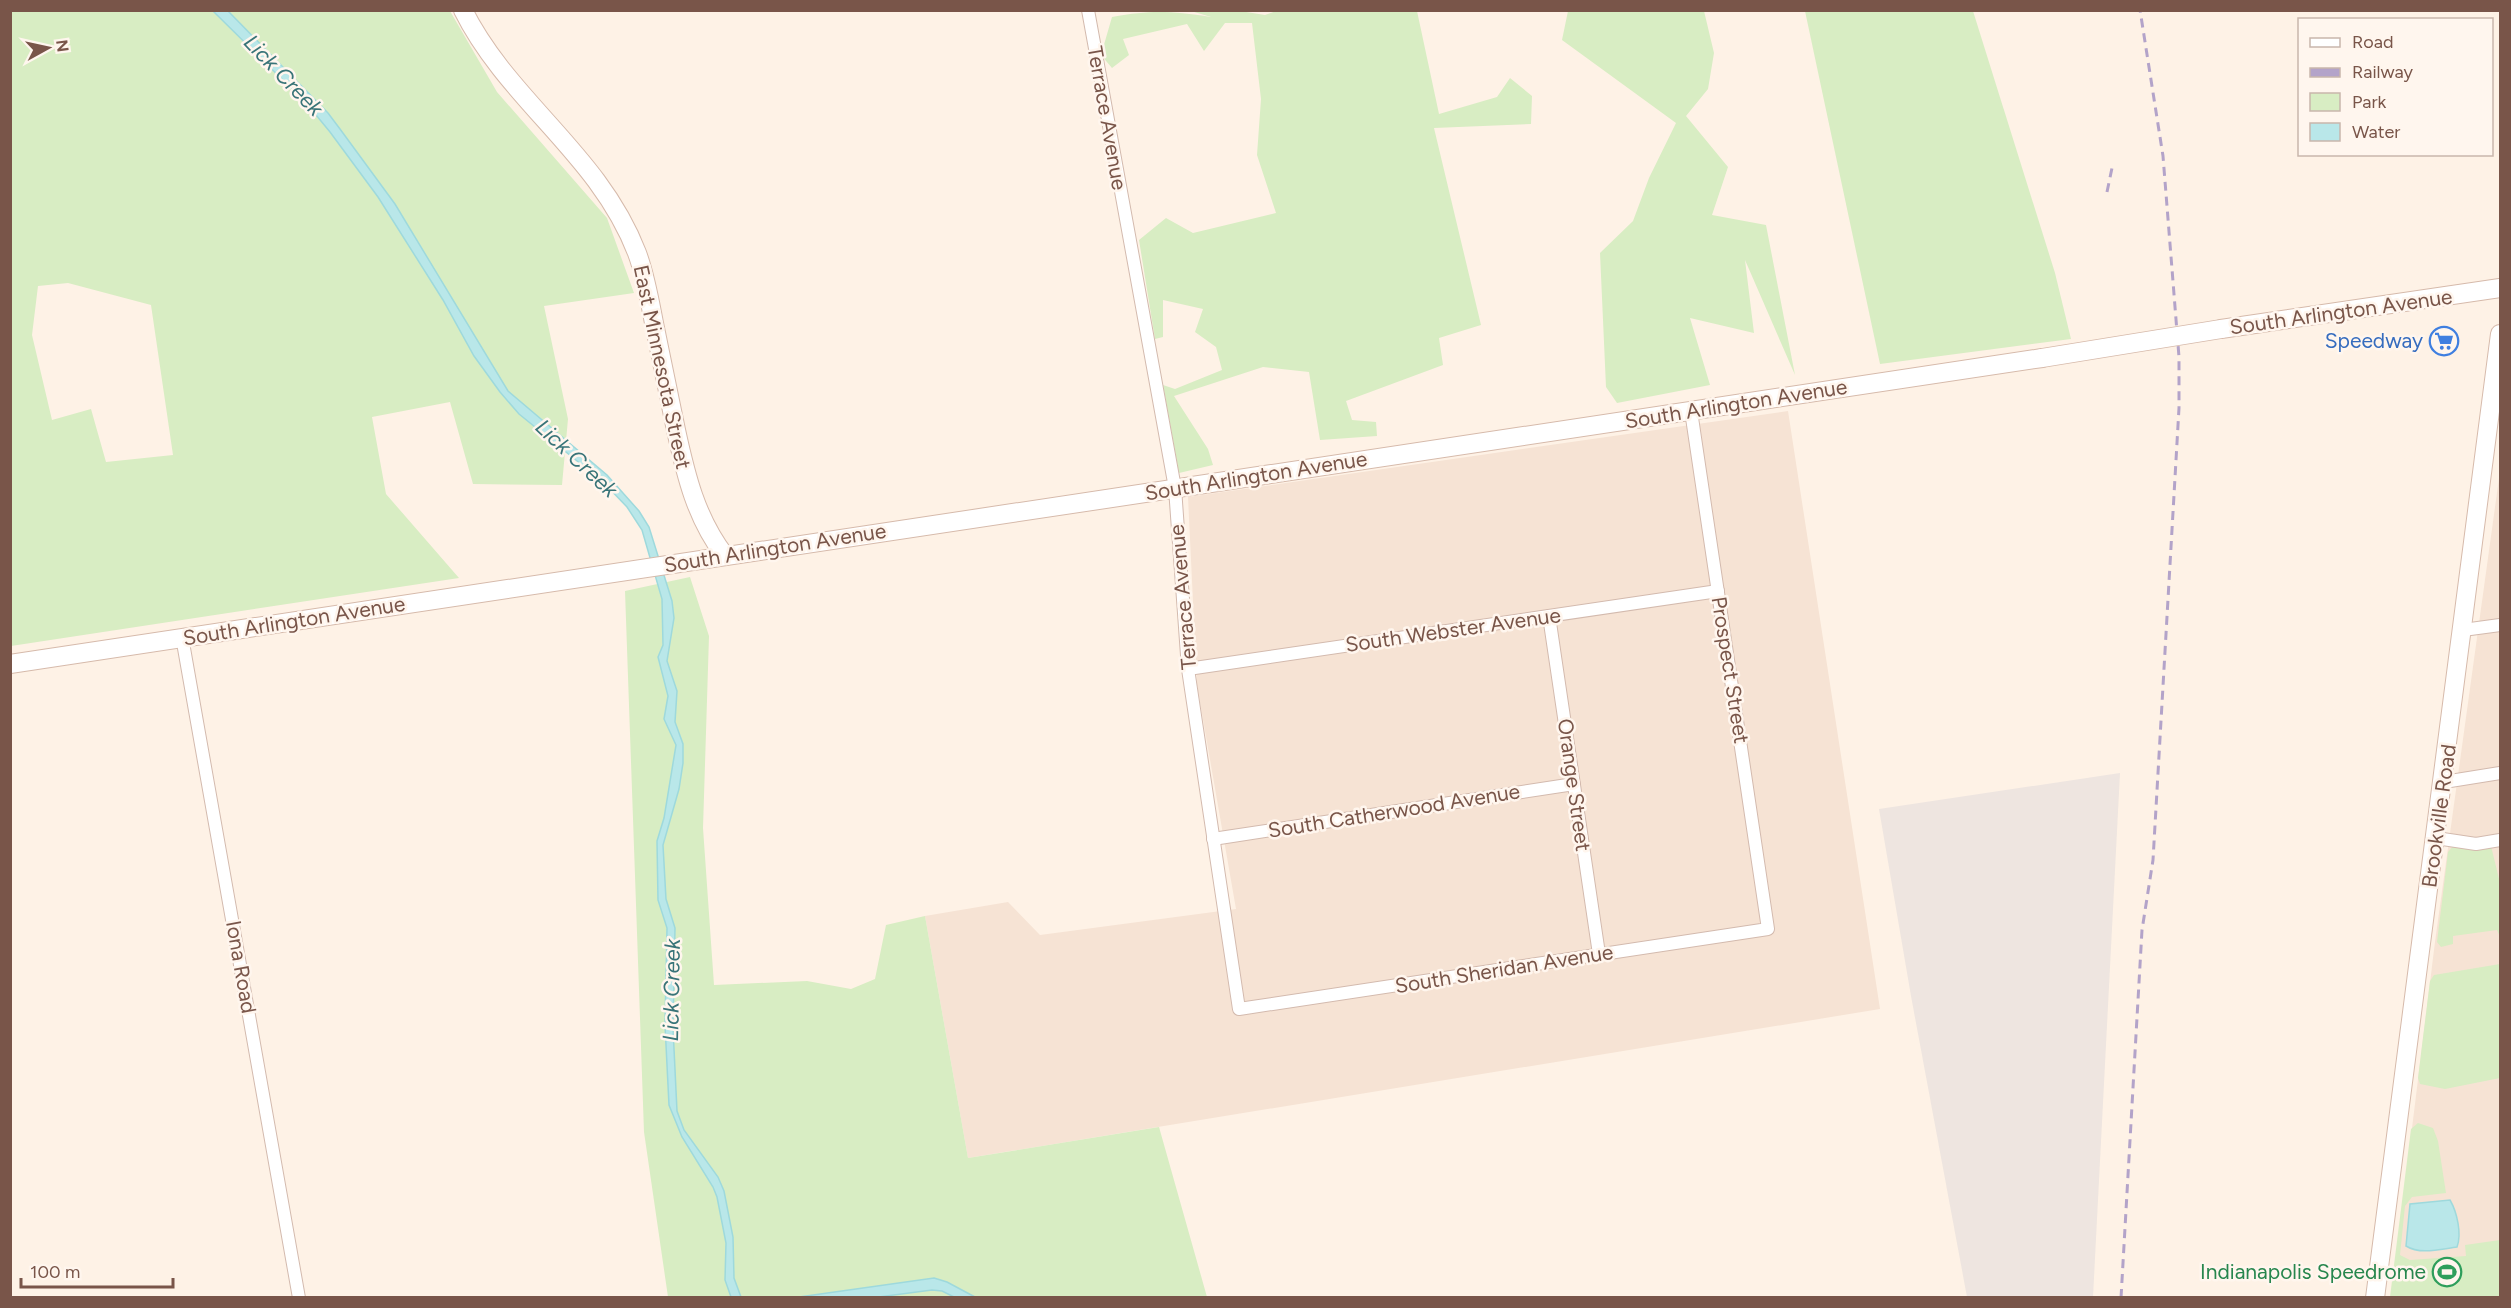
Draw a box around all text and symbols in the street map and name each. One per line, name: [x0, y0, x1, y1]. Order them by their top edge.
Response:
north arrow: [18, 18, 78, 78]
legend: [2298, 18, 2493, 156]
water label: Lick Creek: [238, 29, 330, 123]
text: Road: [2352, 31, 2393, 53]
text: N: [52, 39, 73, 53]
street label: Terrace Avenue: [1083, 44, 1132, 192]
text: Railway: [2352, 61, 2414, 83]
text: Park: [2352, 91, 2387, 113]
text: Water: [2352, 121, 2400, 143]
street label: East Minnesota Street: [629, 262, 696, 471]
street label: South Arlington Avenue: [2228, 284, 2454, 340]
supermarket icon: Speedway: [2428, 325, 2460, 357]
place label: Speedway: [2325, 328, 2423, 353]
street label: South Arlington Avenue: [1623, 374, 1849, 433]
water label: Lick Creek: [530, 413, 624, 504]
street label: South Arlington Avenue: [1143, 446, 1369, 505]
street label: South Arlington Avenue: [662, 518, 888, 577]
street label: Terrace Avenue: [1164, 523, 1201, 671]
street label: South Arlington Avenue: [181, 591, 407, 650]
street label: Prospect Street: [1707, 595, 1754, 745]
street label: South Webster Avenue: [1344, 602, 1562, 657]
street label: Orange Street: [1553, 717, 1596, 853]
street label: Brookville Road: [2416, 743, 2461, 889]
street label: South Catherwood Avenue: [1266, 778, 1522, 843]
street label: Iona Road: [221, 919, 262, 1015]
water label: Lick Creek: [657, 937, 686, 1042]
street label: South Sheridan Avenue: [1393, 939, 1615, 998]
scale bar: [21, 1251, 172, 1289]
sports icon: Indianapolis Speedrome: [2431, 1256, 2463, 1288]
place label: Indianapolis Speedrome: [2200, 1259, 2426, 1284]
text: 100 m: [30, 1261, 80, 1283]

